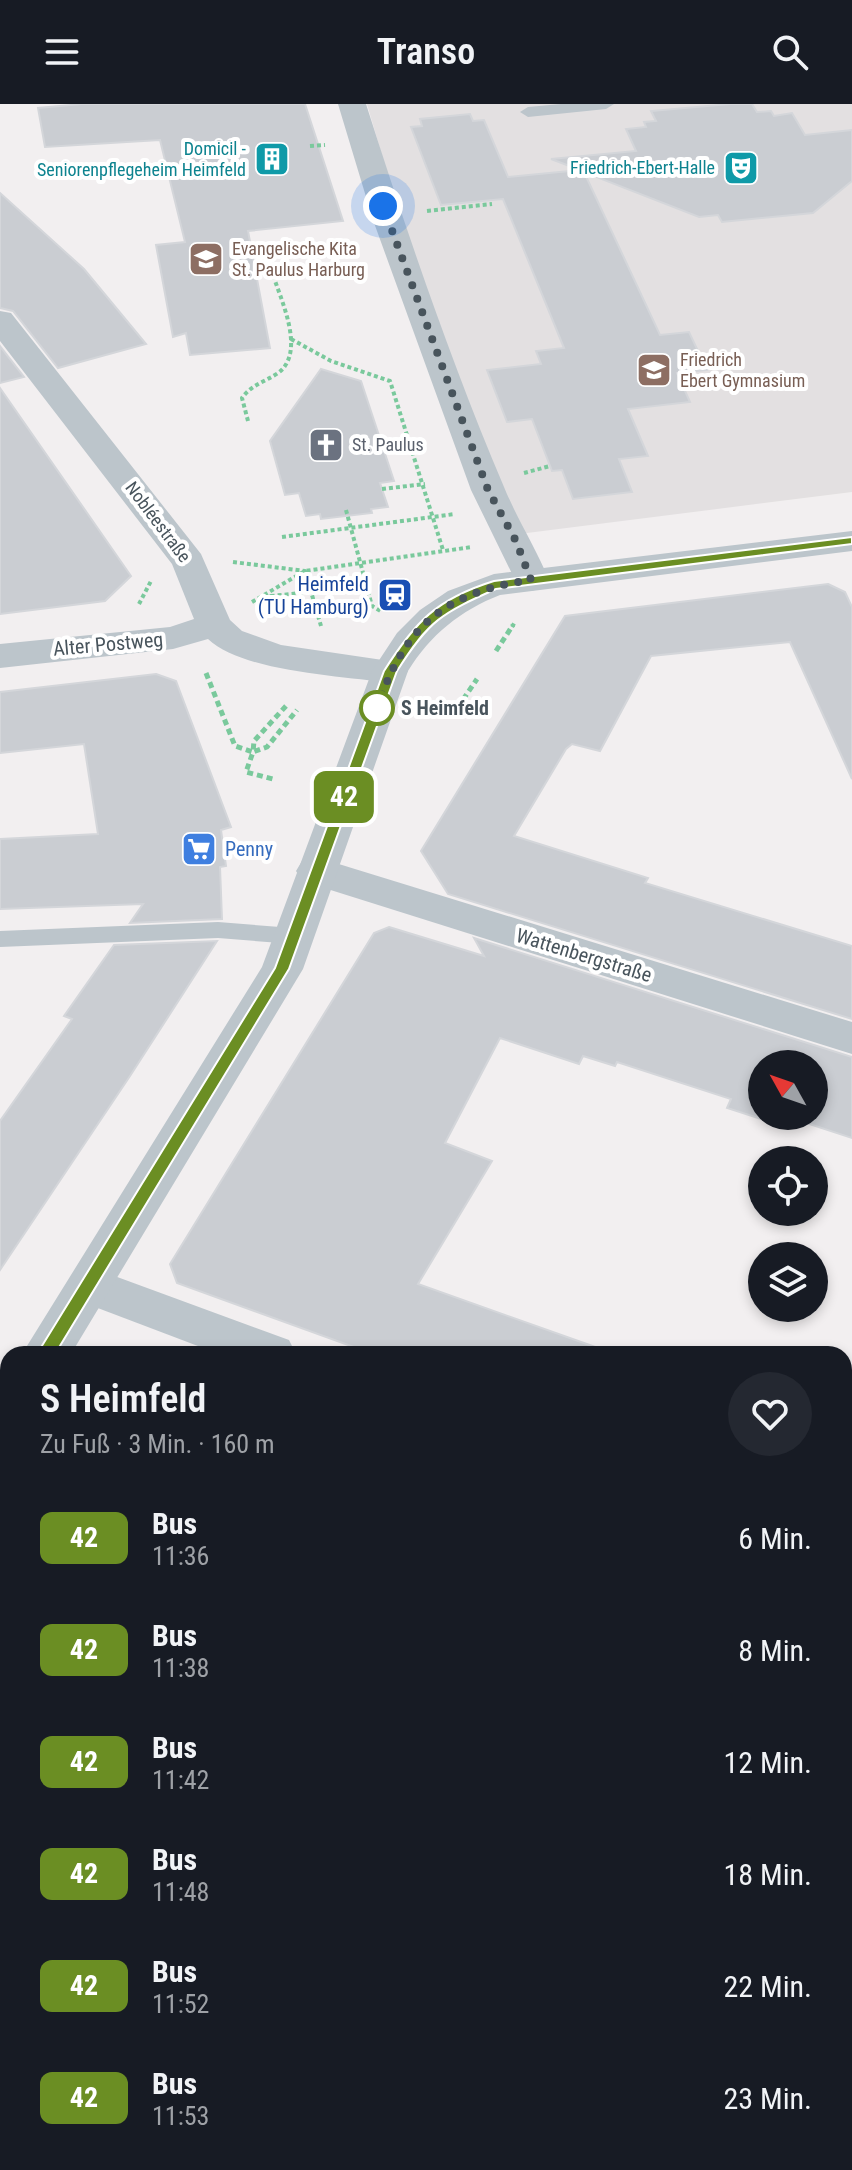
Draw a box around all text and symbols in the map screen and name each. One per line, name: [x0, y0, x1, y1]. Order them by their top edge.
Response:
icon: menu: [40, 30, 84, 74]
icon: search: [768, 30, 812, 74]
text: Transo: [377, 31, 475, 73]
place label: Domicil - Seniorenpflegeheim Heimfeld: [37, 138, 247, 180]
building icon: Domicil - Seniorenpflegeheim Heimfeld: [253, 140, 291, 178]
theatre icon: Friedrich-Ebert-Halle: [722, 149, 760, 187]
place label: Friedrich-Ebert-Halle: [570, 157, 715, 178]
your location: [363, 186, 403, 226]
place label: Evangelische Kita St. Paulus Harburg: [232, 238, 365, 280]
school or university icon: Evangelische Kita St. Paulus Harburg: [187, 240, 225, 278]
place label: Friedrich Ebert Gymnasium: [680, 349, 805, 391]
school or university icon: Friedrich Ebert Gymnasium: [635, 351, 673, 389]
church icon: St. Paulus: [307, 426, 345, 464]
place label: St. Paulus: [352, 434, 424, 455]
street label: Nobléestraße: [121, 477, 195, 566]
place label: Heimfeld (TU Hamburg): [258, 572, 369, 619]
station icon: Heimfeld (TU Hamburg): [376, 576, 414, 614]
street label: Alter Postweg: [52, 627, 164, 661]
marker: S Heimfeld: [360, 691, 394, 725]
place label: S Heimfeld: [401, 696, 489, 720]
line badge: 42: [308, 771, 380, 823]
text: 42: [330, 780, 358, 813]
supermarket icon: Penny: [180, 830, 218, 868]
place label: Penny: [225, 837, 273, 861]
street label: Wattenbergstraße: [513, 923, 655, 987]
north arrow: [748, 1050, 828, 1130]
map controls: [748, 1050, 828, 1322]
button: locate: [748, 1146, 828, 1226]
button: layers: [748, 1242, 828, 1322]
button: heart: [728, 1372, 812, 1456]
text: S Heimfeld: [40, 1377, 206, 1421]
text: Zu Fuß · 3 Min. · 160 m: [40, 1429, 275, 1459]
text: Bus: [152, 1506, 197, 1541]
text: 42: [70, 1521, 98, 1554]
text: 6 Min.: [738, 1521, 812, 1556]
text: 11:36: [152, 1541, 209, 1571]
text: Bus: [152, 1618, 197, 1653]
text: 42: [70, 1633, 98, 1666]
text: 8 Min.: [738, 1633, 812, 1668]
text: 11:38: [152, 1653, 209, 1683]
text: Bus: [152, 1730, 197, 1765]
text: 42: [70, 1745, 98, 1778]
text: 12 Min.: [724, 1745, 812, 1780]
text: 11:42: [152, 1765, 209, 1795]
text: Bus: [152, 1842, 197, 1877]
text: 42: [70, 1857, 98, 1890]
text: 18 Min.: [724, 1857, 812, 1892]
text: 11:48: [152, 1877, 209, 1907]
text: Bus: [152, 1954, 197, 1989]
text: 42: [70, 1969, 98, 2002]
text: 22 Min.: [724, 1969, 812, 2004]
text: 11:52: [152, 1989, 209, 2019]
text: Bus: [152, 2066, 197, 2101]
text: 42: [70, 2081, 98, 2114]
text: 23 Min.: [724, 2081, 812, 2116]
text: 11:53: [152, 2101, 209, 2131]

